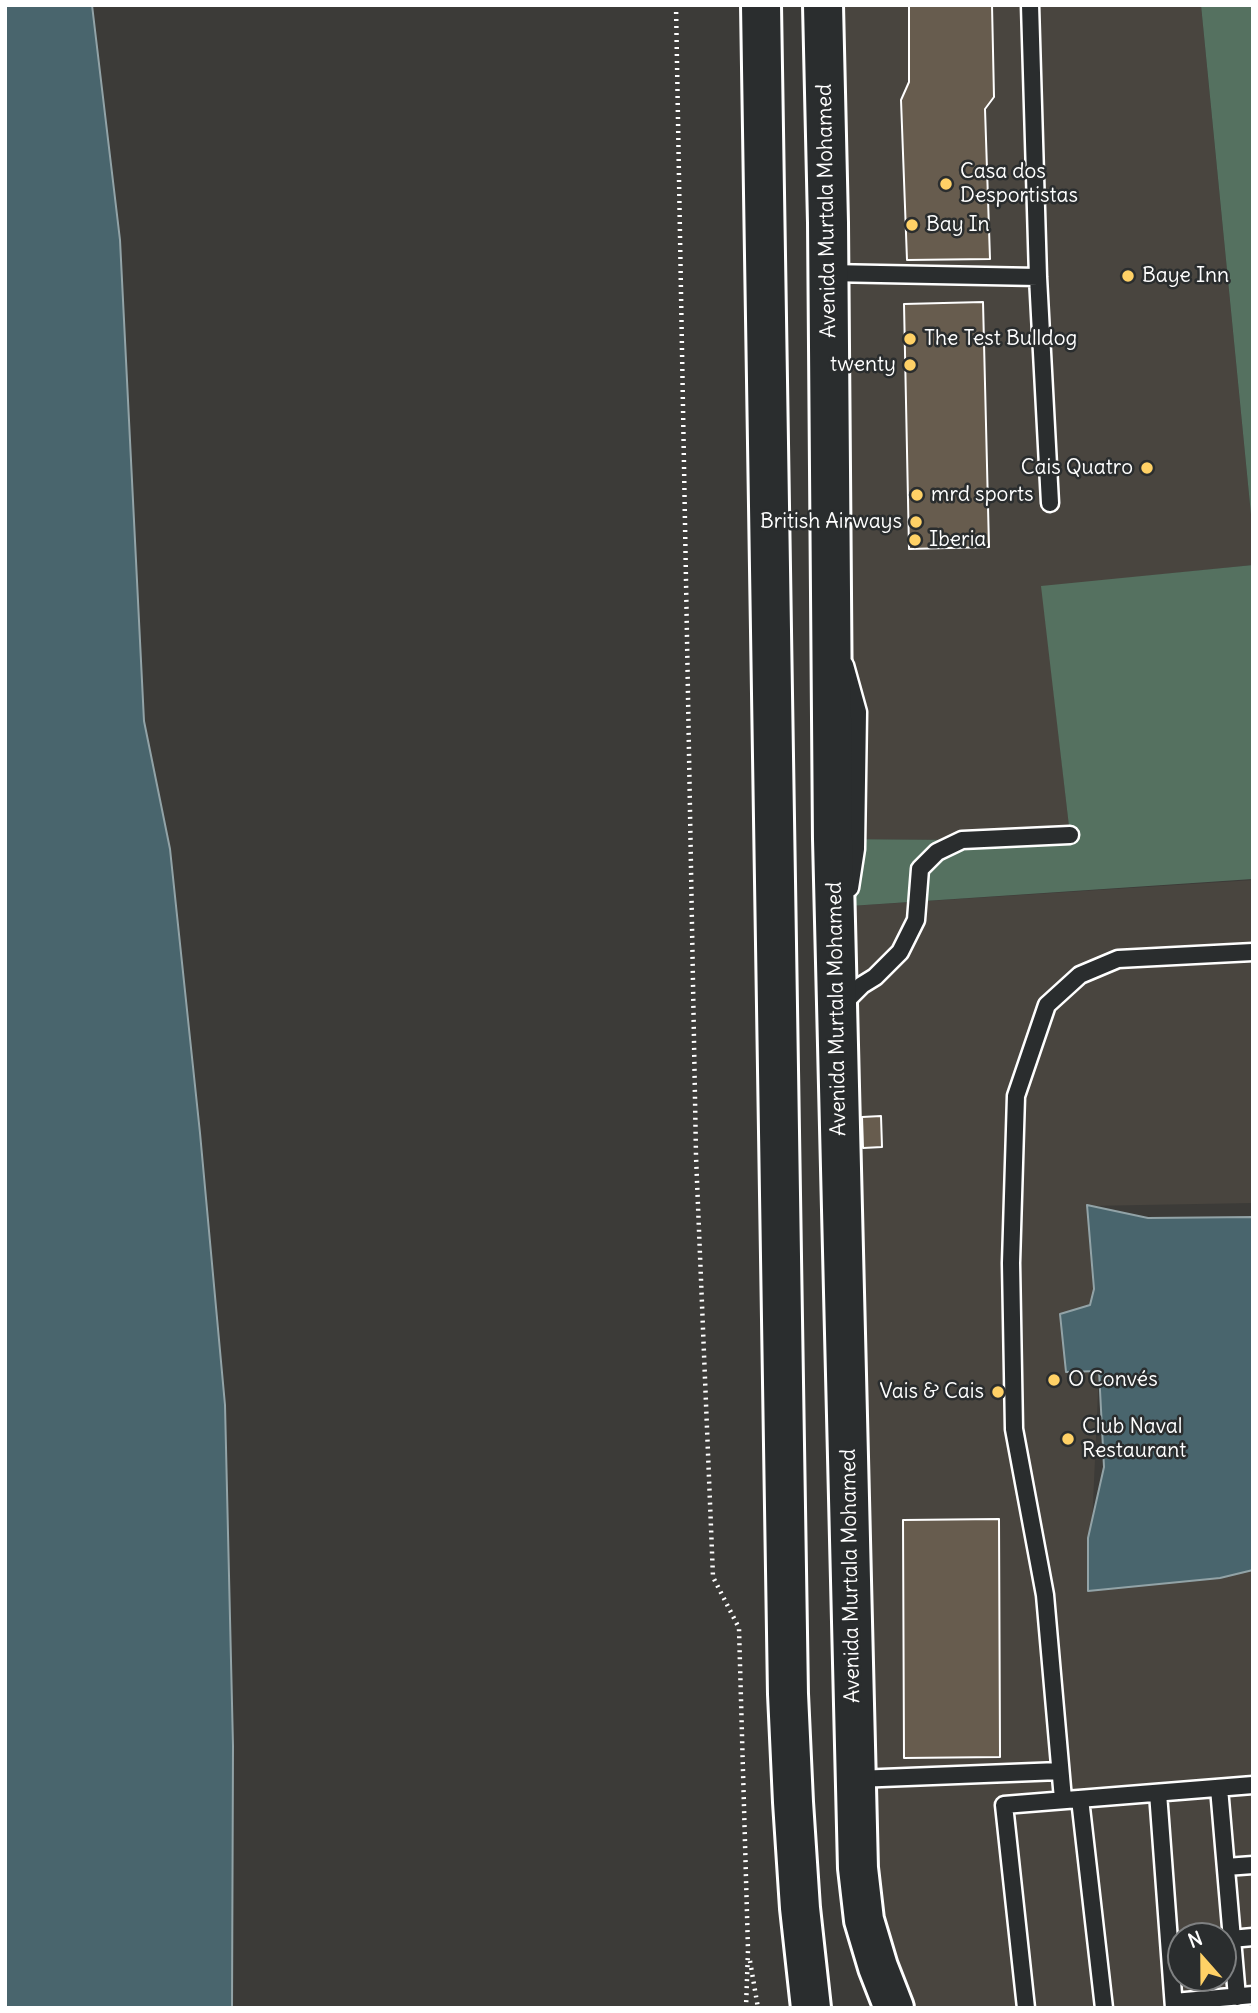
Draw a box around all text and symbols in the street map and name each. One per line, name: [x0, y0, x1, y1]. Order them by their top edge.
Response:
street label: Avenida Murtala Mohamed: [812, 84, 842, 338]
place label: Casa dos Desportistas: [960, 159, 1078, 209]
marker: Casa dos Desportistas: [938, 176, 954, 192]
place label: Bay In: [926, 212, 990, 238]
marker: Bay In: [904, 217, 920, 233]
place label: Baye Inn: [1142, 263, 1229, 289]
marker: Baye Inn: [1120, 268, 1136, 284]
place label: The Test Bulldog: [924, 326, 1077, 352]
marker: The Test Bulldog: [902, 331, 918, 347]
place label: twenty: [830, 352, 896, 378]
marker: twenty: [902, 357, 918, 373]
place label: Cais Quatro: [1021, 455, 1133, 481]
marker: Cais Quatro: [1139, 460, 1155, 476]
place label: mrd sports: [931, 482, 1034, 508]
marker: mrd sports: [909, 487, 925, 503]
place label: British Airways: [760, 509, 902, 535]
marker: British Airways: [908, 514, 924, 530]
place label: Iberia: [929, 527, 986, 553]
marker: Iberia: [907, 532, 923, 548]
street label: Avenida Murtala Mohamed: [822, 882, 852, 1136]
place label: O Convés: [1068, 1367, 1158, 1393]
marker: O Convés: [1046, 1372, 1062, 1388]
place label: Vais & Cais: [880, 1379, 984, 1405]
marker: Vais & Cais: [990, 1384, 1006, 1400]
place label: Club Naval Restaurant: [1082, 1414, 1186, 1464]
marker: Club Naval Restaurant: [1060, 1431, 1076, 1447]
street label: Avenida Murtala Mohamed: [836, 1449, 866, 1703]
north arrow: [1167, 1922, 1237, 1992]
text: N: [1185, 1926, 1206, 1953]

